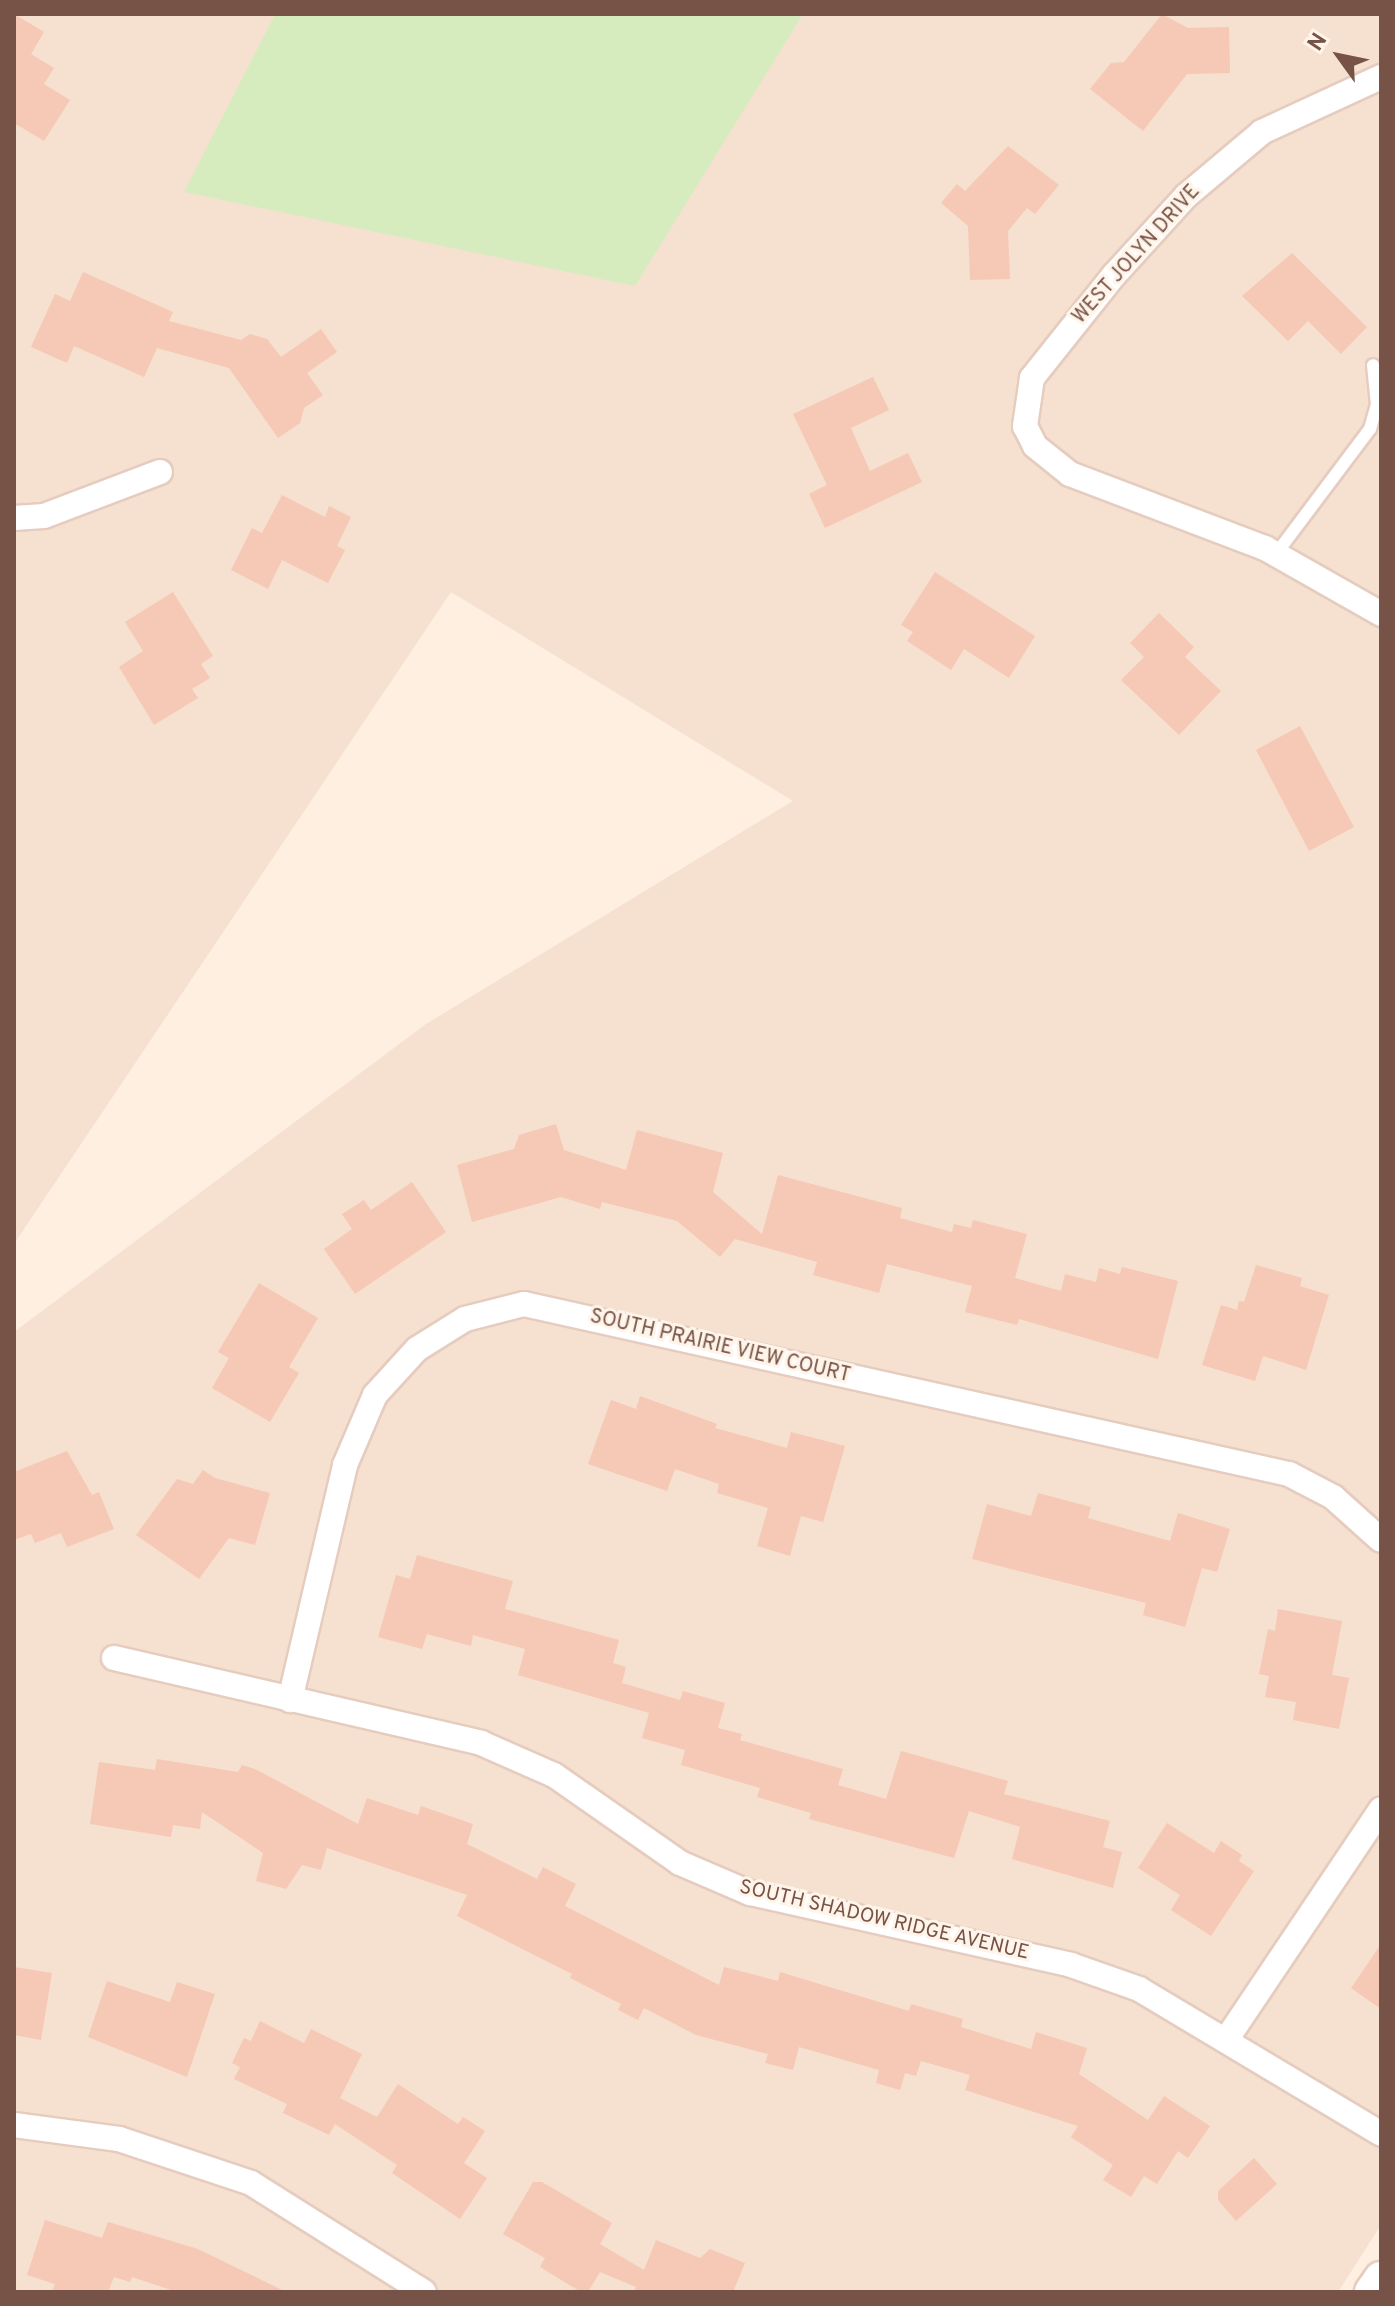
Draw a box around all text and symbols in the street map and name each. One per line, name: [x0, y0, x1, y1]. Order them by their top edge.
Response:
north arrow: [1299, 16, 1379, 96]
text: N: [1303, 29, 1334, 57]
street label: WEST JOLYN DRIVE: [1068, 180, 1206, 330]
street label: SOUTH PRAIRIE VIEW COURT: [587, 1305, 853, 1389]
street label: SOUTH SHADOW RIDGE AVENUE: [736, 1876, 1032, 1966]

